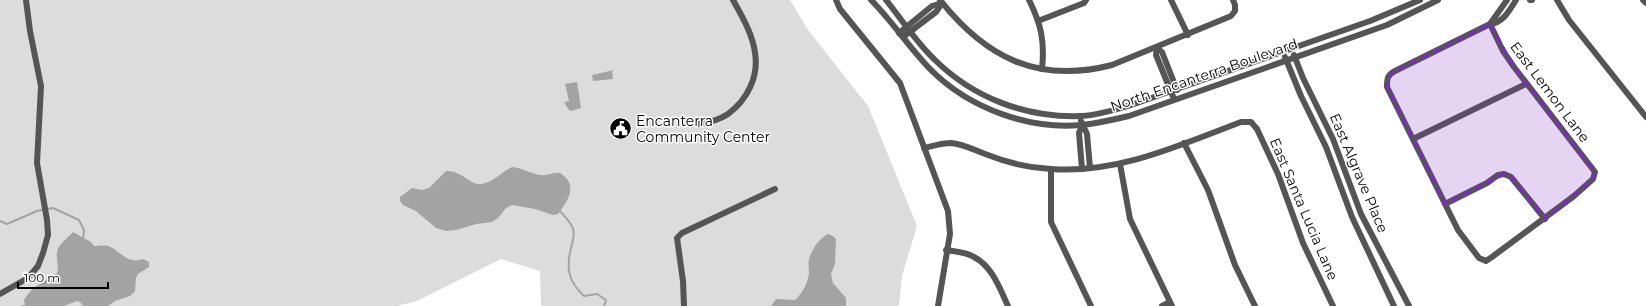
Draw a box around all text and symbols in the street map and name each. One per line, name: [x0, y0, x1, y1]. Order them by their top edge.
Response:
street label: North Encanterra Boulevard: [1108, 34, 1300, 116]
street label: East Lemon Lane: [1506, 38, 1594, 146]
street label: East Algrave Place: [1326, 111, 1392, 235]
place label: Encanterra Community Center: [636, 112, 770, 146]
public building icon: Encanterra Community Center: [607, 116, 633, 142]
street label: East Santa Lucia Lane: [1266, 135, 1342, 283]
scale bar: [18, 264, 108, 290]
text: 100 m: [24, 270, 60, 285]

